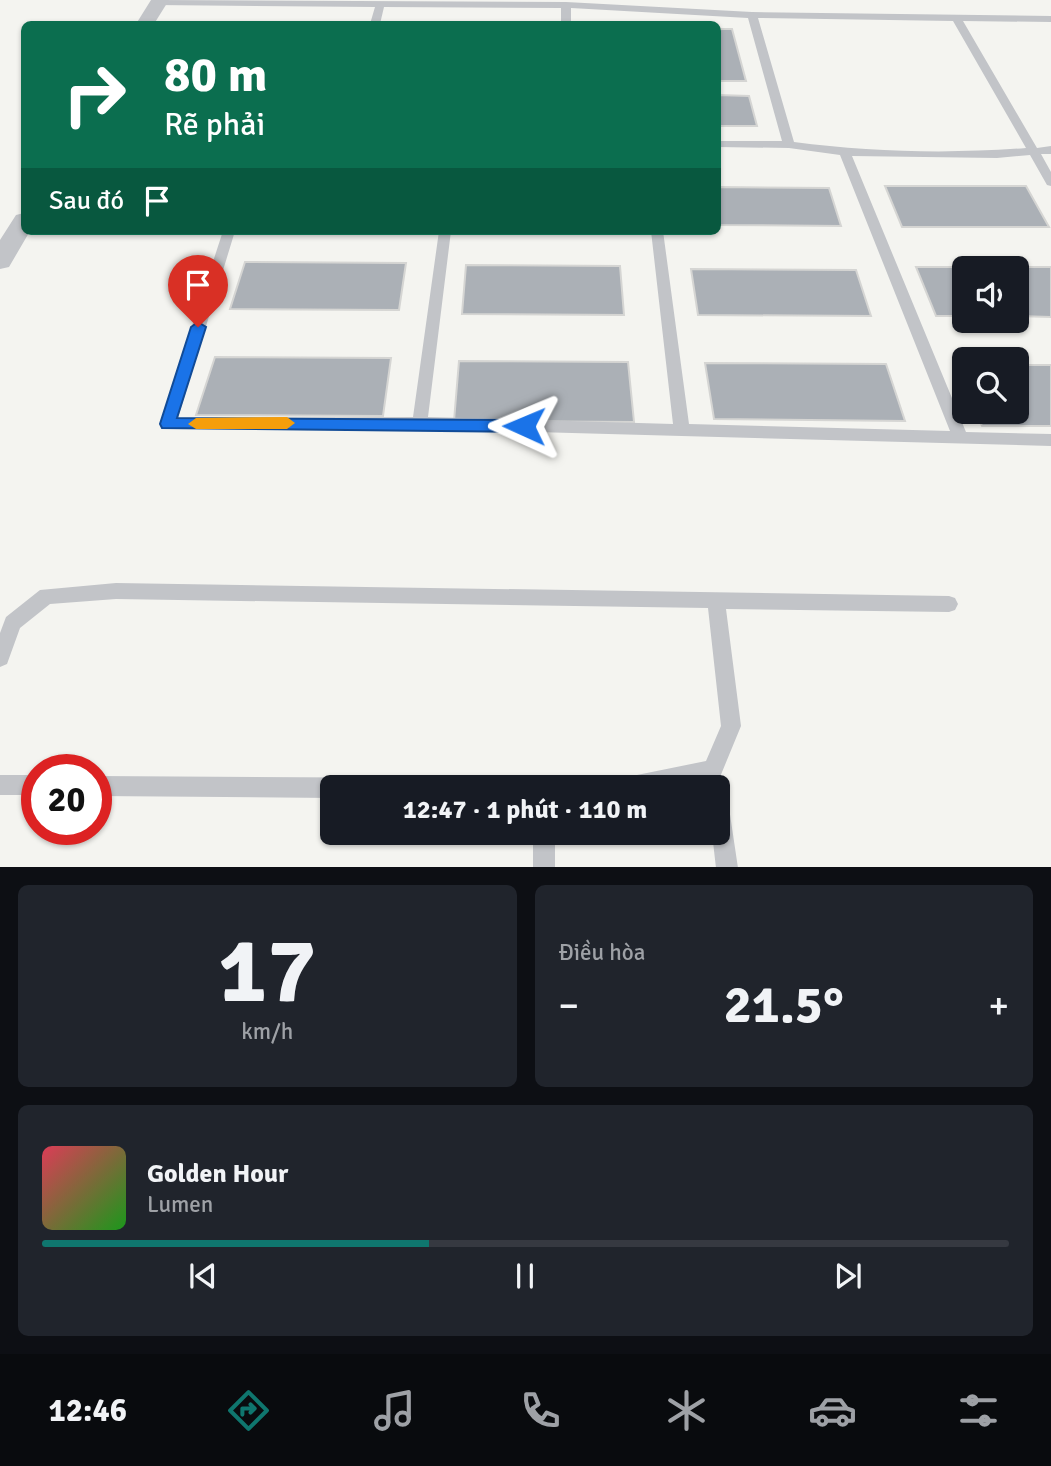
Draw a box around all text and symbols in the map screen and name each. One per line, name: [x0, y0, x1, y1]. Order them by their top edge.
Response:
text: 80 m: [164, 45, 267, 105]
icon: right: [49, 49, 140, 140]
text: Rẽ phải: [164, 105, 265, 144]
icon: arrive: [138, 182, 176, 220]
text: Sau đó: [49, 185, 124, 217]
pin: [168, 255, 228, 327]
map controls: [952, 256, 1029, 424]
button: sound: [952, 256, 1029, 333]
icon: arrive: [179, 266, 217, 304]
button: search: [952, 347, 1029, 424]
position arrow: [487, 389, 561, 463]
speed limit sign: 20: [21, 754, 112, 845]
text: 12:47 · 1 phút · 110 m: [403, 794, 647, 826]
text: 17: [218, 915, 316, 1028]
text: Điều hòa: [559, 938, 645, 967]
text: 21.5°: [724, 973, 844, 1037]
text: −: [559, 982, 579, 1029]
text: +: [988, 982, 1009, 1029]
text: km/h: [241, 1017, 293, 1046]
text: Golden Hour: [147, 1158, 288, 1190]
text: Lumen: [147, 1190, 213, 1219]
icon: previous: [184, 1257, 222, 1295]
icon: pause: [506, 1257, 544, 1295]
icon: next: [829, 1257, 867, 1295]
icon: directions: [224, 1386, 273, 1435]
icon: music: [370, 1386, 419, 1435]
icon: phone: [516, 1386, 565, 1435]
icon: climate: [662, 1386, 711, 1435]
icon: car: [808, 1386, 857, 1435]
icon: filters: [954, 1386, 1003, 1435]
text: 12:46: [48, 1391, 127, 1430]

